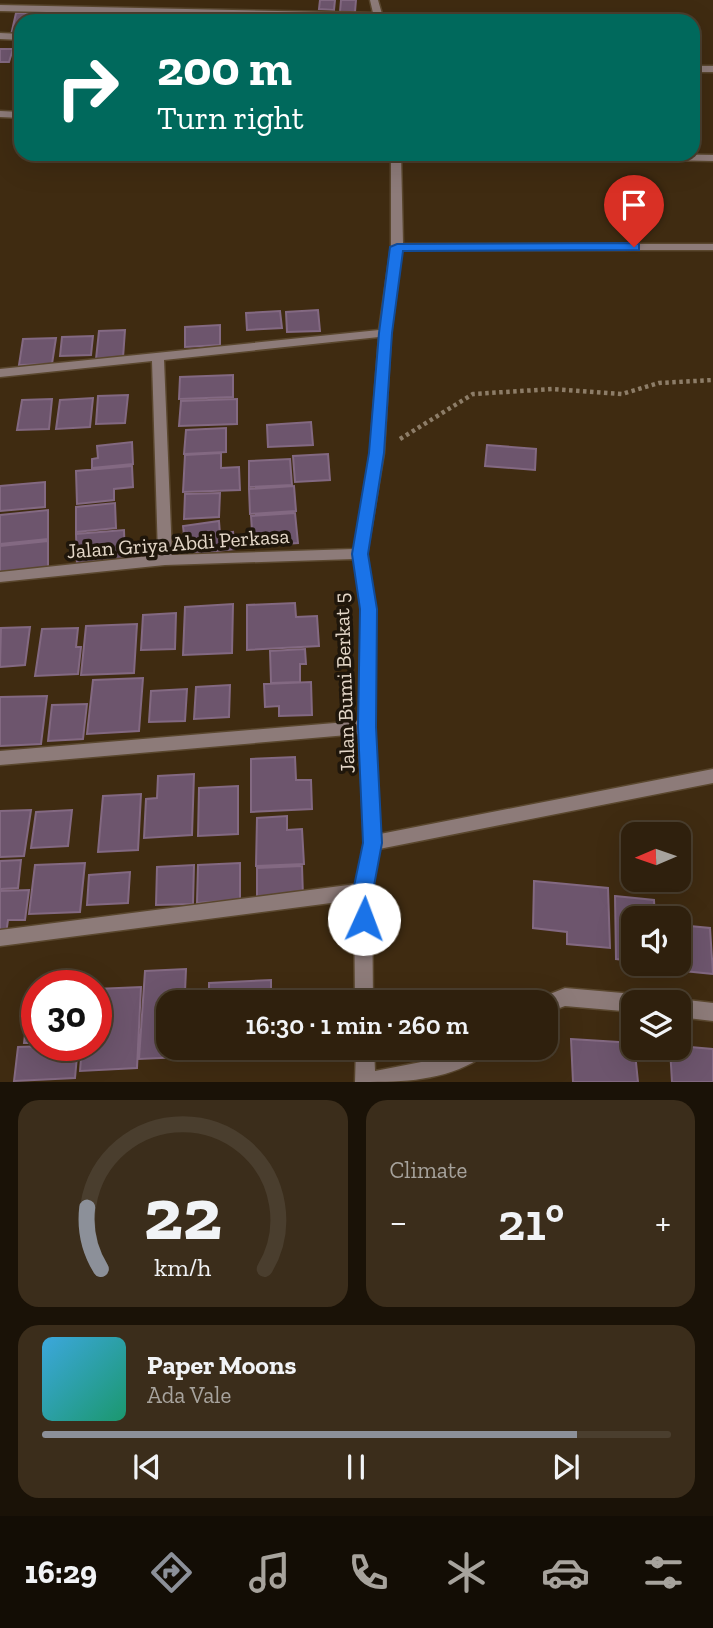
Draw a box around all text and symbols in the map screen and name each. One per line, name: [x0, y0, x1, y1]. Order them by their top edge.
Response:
text: 200 m: [157, 39, 292, 98]
icon: right: [42, 42, 133, 133]
text: Turn right: [157, 99, 304, 137]
pin: [604, 175, 664, 247]
icon: arrive: [615, 186, 653, 224]
street label: Jalan Griya Abdi Perkasa: [66, 523, 290, 563]
street label: Jalan Bumi Berkat 5: [328, 592, 360, 774]
north arrow: [621, 822, 691, 892]
map controls: [621, 822, 691, 1060]
position arrow: [327, 882, 401, 956]
button: sound: [621, 906, 691, 976]
speed limit sign: 30: [21, 970, 112, 1061]
button: layers: [621, 990, 691, 1060]
text: 16:30 · 1 min · 260 m: [245, 1009, 469, 1041]
text: Climate: [390, 1156, 467, 1184]
text: 22: [144, 1171, 222, 1259]
text: 21°: [498, 1191, 564, 1253]
text: −: [390, 1199, 407, 1245]
text: +: [655, 1199, 671, 1245]
text: km/h: [154, 1252, 211, 1282]
text: Paper Moons: [147, 1349, 296, 1381]
text: Ada Vale: [147, 1381, 231, 1409]
icon: previous: [128, 1448, 166, 1486]
icon: pause: [337, 1448, 375, 1486]
icon: next: [547, 1448, 585, 1486]
icon: directions: [147, 1548, 196, 1597]
icon: music: [245, 1548, 294, 1597]
icon: phone: [344, 1548, 393, 1597]
icon: climate: [442, 1548, 491, 1597]
icon: car: [541, 1548, 590, 1597]
icon: filters: [639, 1548, 688, 1597]
text: 16:29: [25, 1553, 97, 1591]

